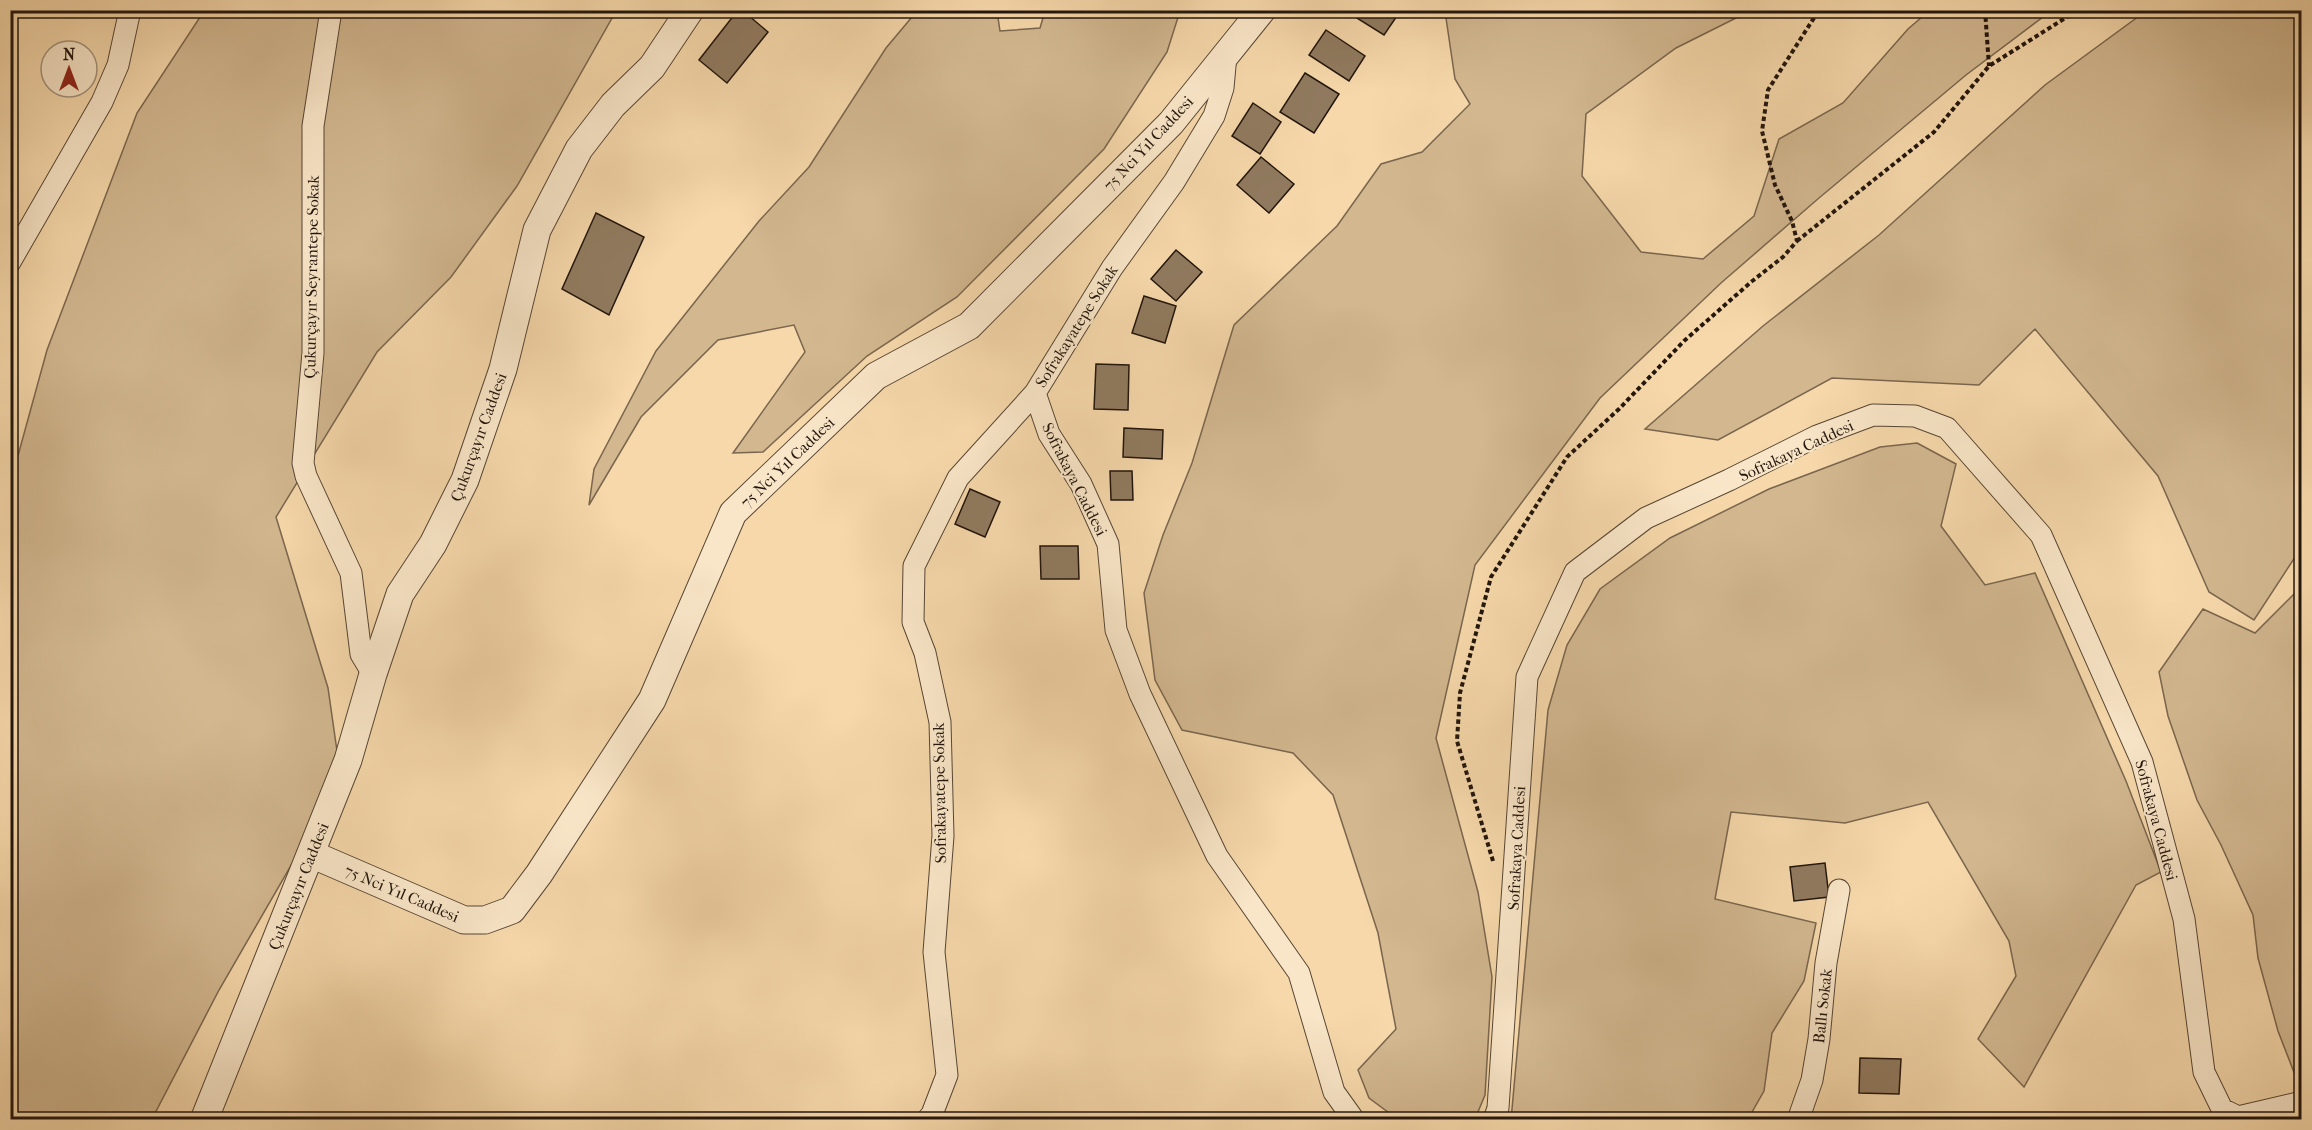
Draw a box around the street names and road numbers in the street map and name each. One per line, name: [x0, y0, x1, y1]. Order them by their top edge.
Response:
street label: 75 Nci Yıl Caddesi: [1100, 92, 1197, 195]
street label: Çukurçayır Seyrantepe Sokak: [300, 175, 324, 379]
street label: Sofrakayatepe Sokak: [1031, 261, 1122, 391]
street label: Çukurçayır Caddesi: [446, 370, 512, 505]
street label: 75 Nci Yıl Caddesi: [737, 413, 838, 512]
street label: Sofrakaya Caddesi: [1736, 415, 1857, 485]
street label: Sofrakaya Caddesi: [1038, 420, 1111, 539]
street label: Sofrakayatepe Sokak: [929, 722, 950, 863]
street label: Sofrakaya Caddesi: [2131, 758, 2182, 883]
street label: Sofrakaya Caddesi: [1504, 785, 1529, 911]
street label: Çukurçayır Caddesi: [264, 819, 334, 953]
street label: 75 Nci Yıl Caddesi: [342, 861, 462, 926]
street label: Ballı Sokak: [1809, 967, 1836, 1044]

